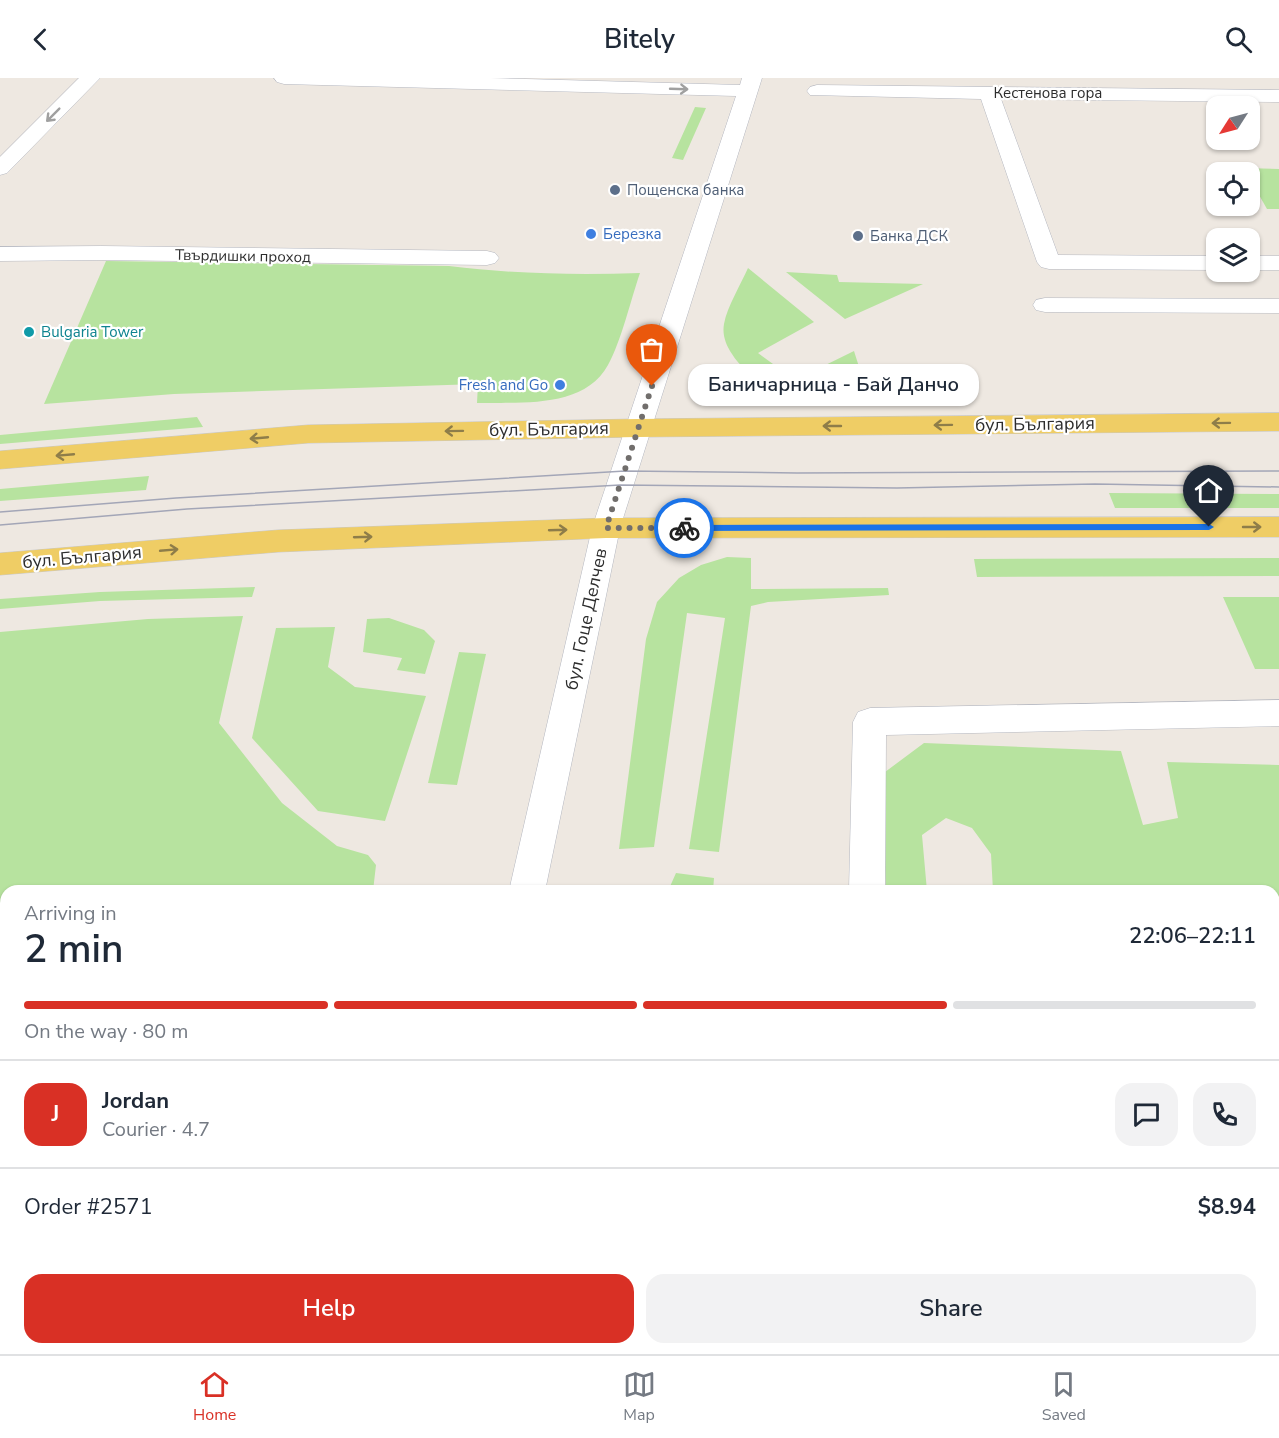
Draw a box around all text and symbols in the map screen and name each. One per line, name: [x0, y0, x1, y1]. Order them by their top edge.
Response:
text: Bitely: [604, 21, 675, 58]
icon: back: [24, 23, 57, 56]
icon: search: [1222, 23, 1255, 56]
one-way arrow: [668, 83, 688, 95]
street label: Кестенова гора: [994, 83, 1102, 103]
north arrow: [1206, 96, 1260, 150]
map controls: [1206, 96, 1260, 282]
one-way arrow: [45, 108, 60, 123]
button: locate: [1206, 162, 1260, 216]
place label: Пощенска банка: [627, 180, 744, 200]
marker: Пощенска банка: [608, 183, 622, 197]
place label: Березка: [603, 224, 662, 244]
place label: Банка ДСК: [870, 226, 948, 246]
marker: Березка: [584, 227, 598, 241]
button: layers: [1206, 228, 1260, 282]
marker: Банка ДСК: [851, 229, 865, 243]
street label: Твърдишки проход: [175, 245, 311, 267]
place label: Bulgaria Tower: [41, 322, 144, 342]
pin: [626, 324, 677, 386]
marker: Bulgaria Tower: [22, 325, 36, 339]
icon: bag: [635, 333, 668, 366]
callout: Баничарница - Бай Данчо: [688, 365, 979, 407]
text: Баничарница - Бай Данчо: [708, 371, 959, 398]
place label: Fresh and Go: [459, 375, 548, 395]
marker: Fresh and Go: [553, 378, 567, 392]
street label: бул. България: [975, 411, 1095, 437]
street label: бул. България: [489, 416, 609, 442]
one-way arrow: [1211, 417, 1231, 429]
one-way arrow: [933, 419, 953, 431]
one-way arrow: [823, 420, 843, 432]
one-way arrow: [444, 425, 464, 437]
one-way arrow: [250, 433, 270, 444]
one-way arrow: [55, 450, 75, 461]
pin: [1183, 465, 1234, 527]
icon: home: [1192, 474, 1225, 507]
courier: [654, 498, 714, 558]
icon: bike: [668, 512, 701, 545]
one-way arrow: [1242, 521, 1262, 533]
one-way arrow: [548, 524, 568, 535]
one-way arrow: [353, 532, 373, 543]
street label: бул. България: [21, 540, 143, 574]
one-way arrow: [158, 544, 178, 555]
street label: бул. Гоце Делчев: [559, 546, 613, 692]
text: Arriving in: [24, 900, 117, 927]
text: 22:06–22:11: [1129, 921, 1256, 951]
text: 2 min: [24, 923, 123, 976]
text: On the way · 80 m: [24, 1018, 188, 1045]
button: chat: [1115, 1083, 1178, 1146]
button: phone: [1193, 1083, 1256, 1146]
text: Jordan: [102, 1086, 169, 1116]
text: J: [52, 1099, 59, 1129]
text: Courier · 4.7: [102, 1116, 210, 1143]
text: Order #2571: [24, 1192, 153, 1222]
text: $8.94: [1198, 1192, 1256, 1222]
button: Help: [24, 1274, 634, 1343]
button: Share: [646, 1274, 1256, 1343]
tab: Home: [193, 1368, 236, 1426]
tab: Map: [623, 1368, 656, 1426]
tab: Saved: [1042, 1368, 1086, 1426]

